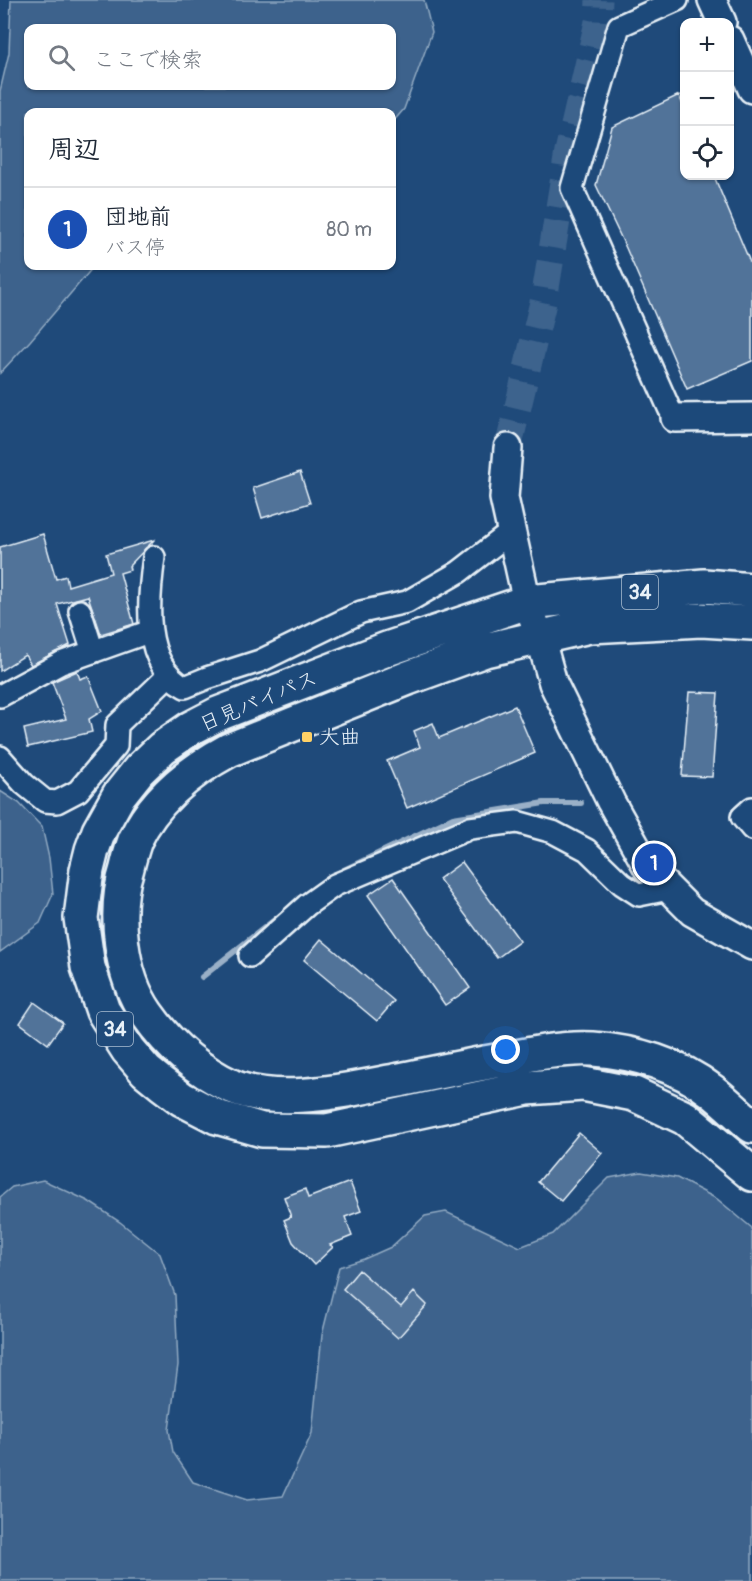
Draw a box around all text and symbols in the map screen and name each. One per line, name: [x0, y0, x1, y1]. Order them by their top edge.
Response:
map controls: [680, 18, 734, 180]
button: +: [680, 18, 734, 72]
search box: [24, 24, 396, 90]
icon: search: [45, 41, 78, 74]
text: ここで検索: [93, 46, 203, 74]
button: −: [680, 72, 734, 126]
button: locate: [680, 126, 734, 180]
text: 周辺: [48, 134, 100, 166]
text: 団地前: [105, 203, 171, 231]
text: 1: [64, 217, 71, 242]
text: 80 m: [326, 217, 372, 242]
text: バス停: [105, 235, 165, 260]
road number: 34: [622, 575, 658, 609]
street label: 日見バイパス: [195, 664, 321, 738]
place label: 大曲: [319, 724, 361, 751]
marker: 大曲: [300, 730, 314, 744]
pin: 1: [634, 840, 674, 886]
road number: 34: [97, 1012, 133, 1046]
your location: [491, 1035, 520, 1064]

